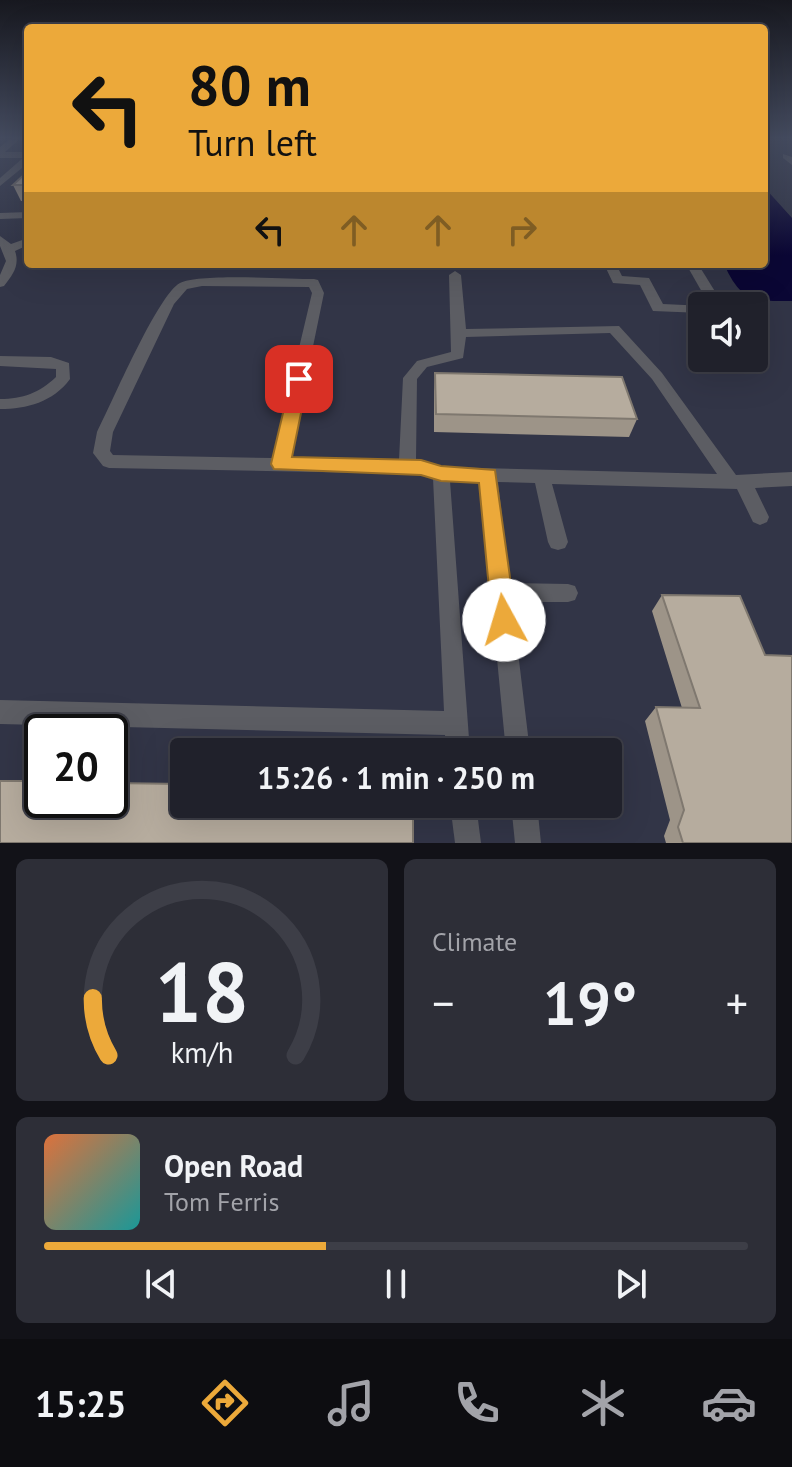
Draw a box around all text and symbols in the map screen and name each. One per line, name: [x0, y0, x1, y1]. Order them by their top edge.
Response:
text: 80 m: [188, 49, 311, 121]
icon: left: [56, 56, 160, 160]
text: Turn left: [188, 119, 317, 166]
icon: left: [248, 208, 292, 252]
icon: ahead: [332, 208, 376, 252]
icon: ahead: [416, 208, 460, 252]
icon: right: [500, 208, 544, 252]
map controls: [688, 292, 768, 372]
button: sound: [688, 292, 768, 372]
pin: [265, 345, 333, 413]
icon: arrive: [277, 357, 321, 401]
position arrow: [462, 578, 546, 662]
speed limit sign: 20: [24, 714, 128, 818]
text: 15:26 · 1 min · 250 m: [257, 758, 535, 797]
text: Climate: [432, 925, 517, 958]
text: 18: [155, 937, 249, 1045]
text: 19°: [543, 964, 637, 1042]
text: −: [432, 974, 454, 1031]
text: +: [726, 974, 748, 1031]
text: km/h: [171, 1034, 233, 1071]
text: Open Road: [164, 1146, 303, 1185]
text: Tom Ferris: [164, 1185, 279, 1218]
icon: previous: [139, 1262, 183, 1306]
icon: pause: [374, 1262, 418, 1306]
icon: next: [609, 1262, 653, 1306]
icon: directions: [197, 1375, 253, 1431]
icon: music: [323, 1375, 379, 1431]
icon: phone: [449, 1375, 505, 1431]
icon: climate: [575, 1375, 631, 1431]
icon: car: [701, 1375, 757, 1431]
text: 15:25: [35, 1380, 126, 1427]

